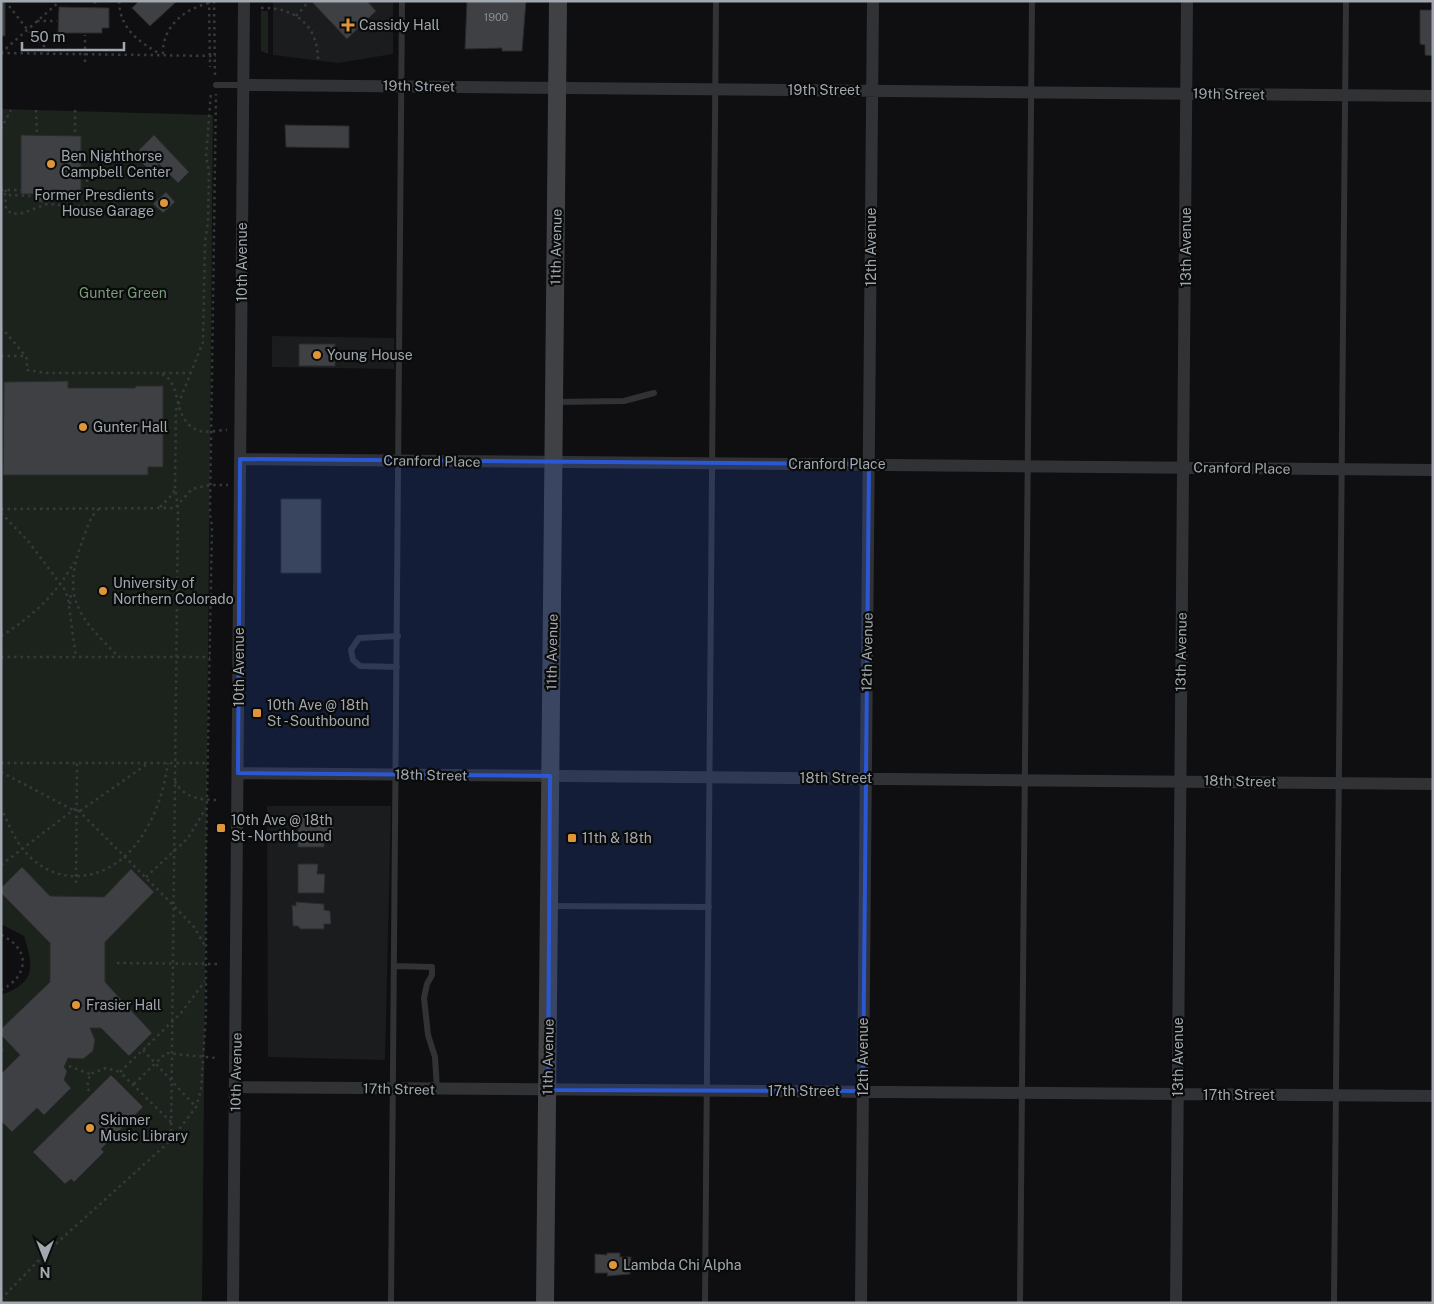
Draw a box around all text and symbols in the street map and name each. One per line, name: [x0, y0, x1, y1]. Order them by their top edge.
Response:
house number: 1900: [484, 11, 509, 23]
place label: Cassidy Hall: [359, 17, 440, 33]
marker: Cassidy Hall: [341, 18, 355, 32]
scale bar: [22, 20, 125, 52]
text: 50 m: [30, 28, 65, 45]
street label: 19th Street: [383, 77, 455, 95]
street label: 19th Street: [788, 82, 860, 98]
street label: 19th Street: [1193, 85, 1265, 103]
place label: Ben Nighthorse Campbell Center: [61, 148, 171, 180]
marker: Ben Nighthorse Campbell Center: [45, 158, 57, 170]
place label: Former Presdients House Garage: [34, 187, 154, 219]
marker: Former Presdients House Garage: [158, 197, 170, 209]
street label: 12th Avenue: [863, 207, 879, 287]
street label: 13th Avenue: [1178, 207, 1194, 287]
street label: 11th Avenue: [547, 209, 565, 285]
street label: 10th Avenue: [234, 222, 250, 302]
park label: Gunter Green: [79, 285, 167, 301]
place label: Young House: [327, 347, 413, 363]
marker: Young House: [311, 349, 323, 361]
place label: Gunter Hall: [93, 419, 168, 435]
marker: Gunter Hall: [77, 421, 89, 433]
street label: Cranford Place: [383, 452, 481, 470]
street label: Cranford Place: [788, 456, 886, 472]
street label: Cranford Place: [1193, 459, 1291, 477]
place label: University of Northern Colorado: [113, 575, 234, 607]
marker: University of Northern Colorado: [97, 585, 109, 597]
street label: 12th Avenue: [858, 612, 876, 692]
street label: 13th Avenue: [1172, 612, 1190, 692]
street label: 11th Avenue: [543, 614, 561, 690]
street label: 10th Avenue: [231, 627, 247, 707]
place label: 10th Ave @ 18th St - Southbound: [267, 697, 370, 729]
marker: 10th Ave @ 18th St - Southbound: [251, 707, 263, 719]
street label: 18th Street: [395, 766, 467, 784]
street label: 18th Street: [800, 770, 872, 786]
street label: 18th Street: [1204, 772, 1276, 790]
place label: 10th Ave @ 18th St - Northbound: [231, 812, 332, 844]
marker: 10th Ave @ 18th St - Northbound: [215, 822, 227, 834]
place label: 11th & 18th: [582, 830, 652, 846]
marker: 11th & 18th: [566, 832, 578, 844]
place label: Frasier Hall: [86, 997, 161, 1013]
marker: Frasier Hall: [70, 999, 82, 1011]
street label: 12th Avenue: [855, 1017, 871, 1097]
street label: 13th Avenue: [1170, 1017, 1186, 1097]
street label: 11th Avenue: [539, 1019, 557, 1095]
street label: 10th Avenue: [227, 1032, 245, 1112]
street label: 17th Street: [363, 1080, 435, 1098]
street label: 17th Street: [768, 1083, 840, 1099]
street label: 17th Street: [1203, 1087, 1275, 1103]
place label: Skinner Music Library: [100, 1112, 189, 1144]
marker: Skinner Music Library: [84, 1122, 96, 1134]
north arrow: [20, 1234, 70, 1284]
place label: Lambda Chi Alpha: [623, 1257, 741, 1273]
marker: Lambda Chi Alpha: [607, 1259, 619, 1271]
text: N: [40, 1264, 50, 1280]

